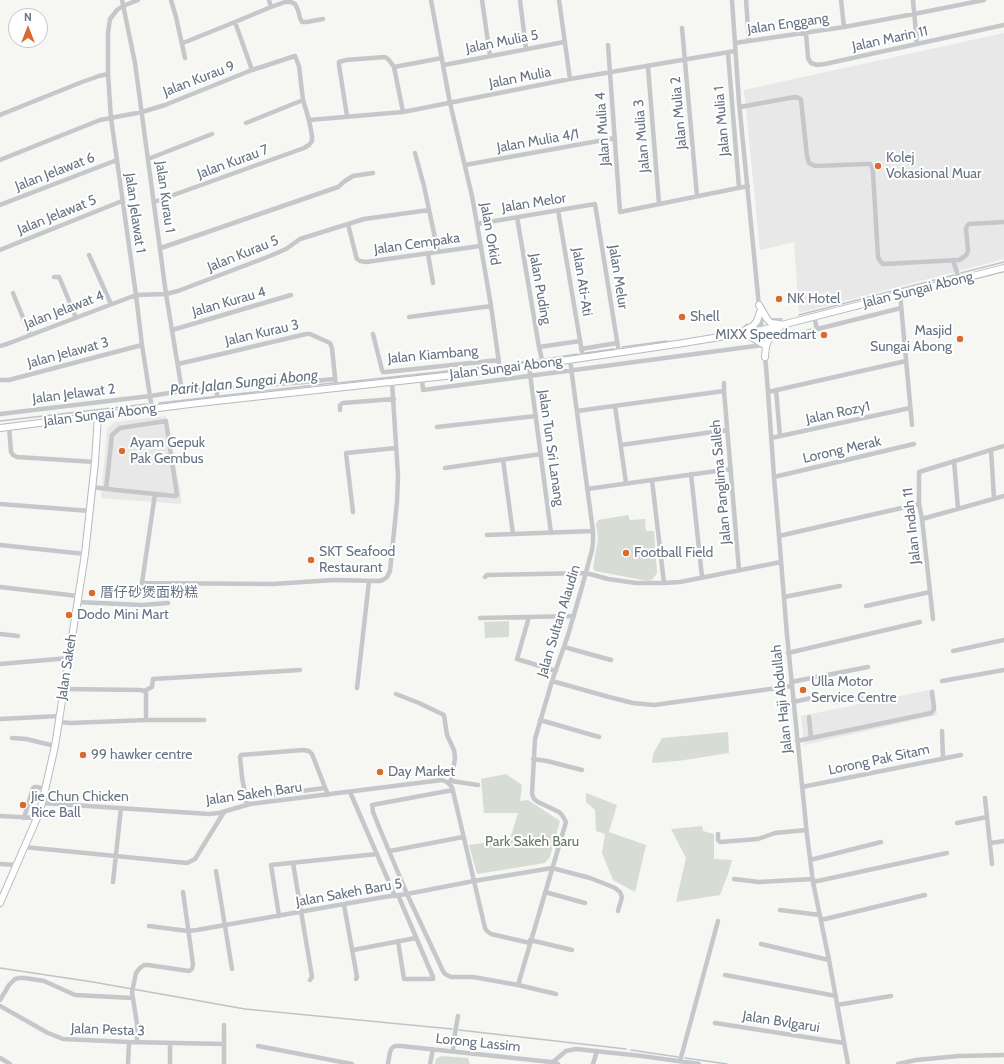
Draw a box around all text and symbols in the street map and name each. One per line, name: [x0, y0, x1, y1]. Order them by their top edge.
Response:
north arrow: [8, 8, 48, 48]
text: N: [24, 10, 32, 24]
street label: Jalan Enggang: [746, 10, 830, 38]
street label: Jalan Marin 11: [851, 23, 929, 55]
street label: Jalan Mulia 5: [464, 27, 540, 57]
street label: Jalan Kurau 9: [161, 58, 237, 100]
street label: Jalan Mulia: [488, 64, 552, 92]
street label: Jalan Mulia 2: [667, 76, 691, 150]
street label: Jalan Mulia 1: [711, 85, 733, 157]
street label: Jalan Mulia 4: [592, 92, 614, 166]
street label: Jalan Mulia 3: [630, 99, 654, 173]
street label: Jalan Mulia 4/1: [496, 126, 580, 156]
street label: Jalan Kurau 7: [195, 141, 271, 183]
street label: Jalan Jelawat 6: [13, 149, 97, 195]
place label: Kolej Vokasional Muar: [886, 150, 981, 182]
street label: Jalan Kurau 1: [152, 160, 178, 234]
marker: Kolej Vokasional Muar: [873, 161, 883, 171]
street label: Jalan Jelawat 1: [121, 172, 149, 254]
street label: Jalan Melor: [501, 190, 567, 216]
street label: Jalan Jelawat 5: [15, 192, 99, 238]
street label: Jalan Orkid: [476, 201, 504, 267]
street label: Jalan Cempaka: [373, 230, 461, 258]
street label: Jalan Kurau 5: [205, 232, 281, 276]
street label: Jalan Melur: [605, 244, 631, 310]
street label: Jalan Ati-Ati: [568, 247, 596, 317]
street label: Jalan Puding: [525, 252, 555, 326]
street label: Jalan Sungai Abong: [861, 268, 975, 312]
street label: Jalan Kurau 4: [190, 283, 268, 321]
street label: Jalan Jelawat 4: [22, 287, 106, 333]
place label: NK Hotel: [787, 291, 840, 307]
marker: NK Hotel: [774, 294, 784, 304]
place label: Shell: [690, 309, 719, 325]
marker: Shell: [677, 312, 687, 322]
street label: Jalan Kurau 3: [223, 316, 301, 350]
place label: Masjid Sungai Abong: [870, 323, 952, 356]
place label: MIXX Speedmart: [715, 327, 816, 343]
marker: MIXX Speedmart: [819, 330, 829, 340]
street label: Jalan Jelawat 3: [25, 334, 111, 372]
marker: Masjid Sungai Abong: [955, 334, 965, 344]
street label: Jalan Kiambang: [387, 343, 479, 367]
street label: Jalan Sungai Abong: [449, 353, 563, 383]
water label: Parit Jalan Sungai Abong: [169, 366, 319, 400]
street label: Jalan Jelawat 2: [32, 381, 116, 407]
street label: Jalan Tun Sri Lanang: [535, 389, 567, 507]
street label: Jalan Rozy1: [804, 398, 872, 428]
street label: Jalan Sungai Abong: [43, 400, 157, 430]
street label: Jalan Panglima Salleh: [707, 419, 735, 545]
street label: Lorong Merak: [801, 433, 883, 467]
place label: Ayam Gepuk Pak Gembus: [130, 435, 205, 468]
marker: Ayam Gepuk Pak Gembus: [117, 446, 127, 456]
street label: Jalan Indah 11: [900, 487, 924, 565]
place label: SKT Seafood Restaurant: [319, 544, 395, 576]
place label: Football Field: [634, 545, 713, 561]
marker: Football Field: [621, 548, 631, 558]
marker: SKT Seafood Restaurant: [306, 555, 316, 565]
street label: Jalan Sultan Alaudin: [534, 563, 584, 679]
place label: 厝仔砂煲面粉糕: [100, 585, 198, 601]
marker: 厝仔砂煲面粉糕: [87, 588, 97, 598]
place label: Dodo Mini Mart: [77, 607, 169, 623]
marker: Dodo Mini Mart: [64, 610, 74, 620]
street label: Jalan Sakeh: [53, 633, 81, 701]
street label: Jalan Haji Abdullah: [768, 644, 796, 754]
place label: Ulla Motor Service Centre: [811, 674, 897, 706]
marker: Ulla Motor Service Centre: [798, 685, 808, 695]
street label: Lorong Pak Sitam: [827, 741, 931, 779]
place label: 99 hawker centre: [91, 747, 192, 763]
marker: 99 hawker centre: [78, 750, 88, 760]
place label: Day Market: [388, 764, 455, 780]
marker: Day Market: [375, 767, 385, 777]
street label: Jalan Sakeh Baru: [205, 779, 303, 809]
place label: Jie Chun Chicken Rice Ball: [31, 789, 129, 822]
marker: Jie Chun Chicken Rice Ball: [18, 800, 28, 810]
park label: Park Sakeh Baru: [485, 834, 579, 850]
street label: Jalan Sakeh Baru 5: [295, 875, 403, 911]
street label: Jalan Bvlgarui: [741, 1008, 821, 1036]
street label: Jalan Pesta 3: [71, 1020, 145, 1040]
street label: Lorong Lassim: [435, 1030, 521, 1056]

